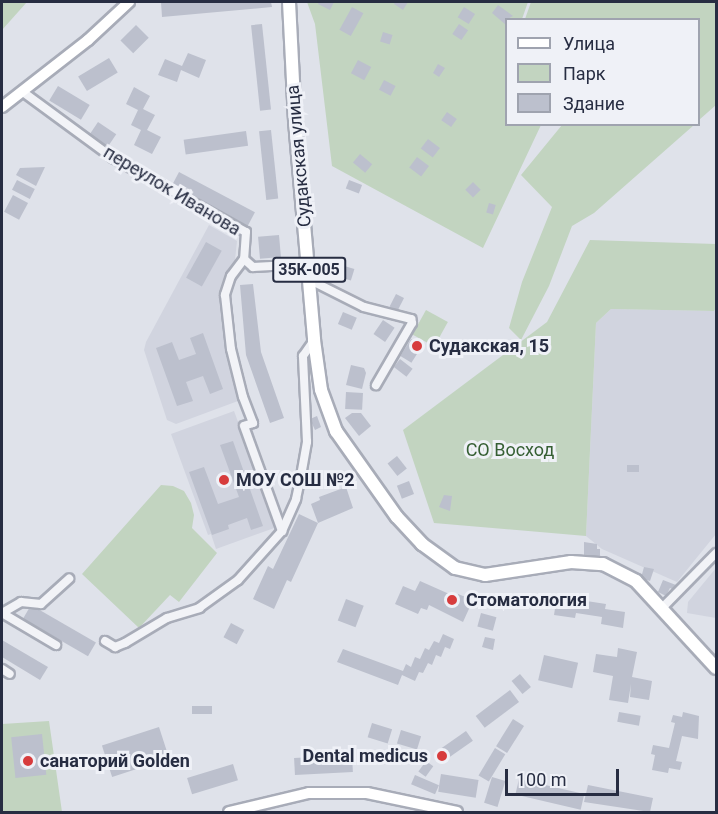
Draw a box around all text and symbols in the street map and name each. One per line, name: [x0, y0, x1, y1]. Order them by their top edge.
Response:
legend: [505, 18, 700, 126]
text: Улица: [563, 33, 615, 54]
text: Парк: [563, 63, 605, 84]
street label: Судакская улица: [282, 84, 316, 228]
text: Здание: [563, 93, 625, 114]
street label: переулок Иванова: [100, 142, 244, 240]
road number: 35К-005: [272, 257, 346, 283]
place label: Судакская, 15: [429, 335, 549, 357]
marker: Судакская, 15: [410, 339, 424, 353]
park label: СО Восход: [466, 439, 554, 461]
place label: МОУ СОШ №2: [236, 469, 354, 491]
marker: МОУ СОШ №2: [217, 473, 231, 487]
place label: Стоматология: [466, 589, 587, 611]
marker: Стоматология: [443, 591, 461, 609]
place label: Dental medicus: [303, 745, 428, 767]
marker: Dental medicus: [433, 747, 451, 765]
place label: санаторий Golden: [40, 750, 190, 772]
marker: санаторий Golden: [21, 754, 35, 768]
scale bar: [508, 757, 622, 795]
text: 100 m: [516, 769, 567, 790]

